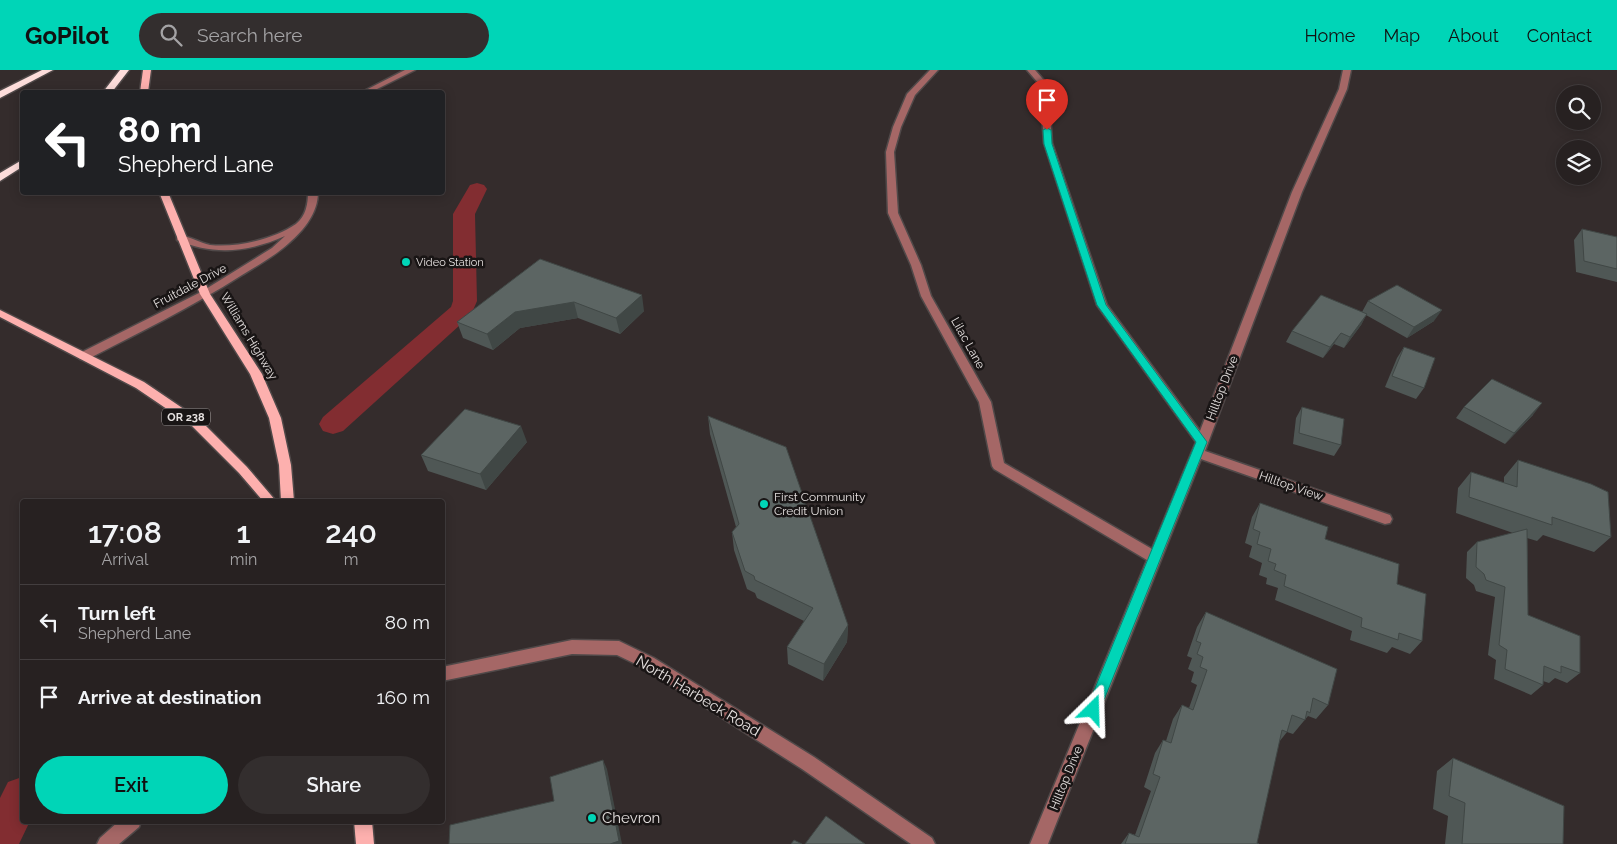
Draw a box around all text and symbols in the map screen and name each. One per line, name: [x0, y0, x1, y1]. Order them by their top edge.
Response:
search box: [139, 13, 489, 58]
text: GoPilot: [25, 21, 109, 50]
icon: search: [157, 21, 185, 49]
text: Search here: [197, 24, 303, 46]
text: Home: [1304, 25, 1355, 46]
text: Map: [1383, 25, 1420, 46]
text: About: [1448, 25, 1499, 46]
text: Contact: [1527, 25, 1592, 46]
pin: [1026, 79, 1068, 130]
map controls: [1556, 85, 1601, 185]
button: search: [1556, 85, 1601, 130]
icon: arrive: [1033, 86, 1061, 114]
text: 80 m: [118, 109, 202, 150]
icon: left: [35, 110, 100, 175]
button: layers: [1556, 140, 1601, 185]
text: Shepherd Lane: [118, 151, 274, 177]
marker: Video Station: [400, 256, 412, 268]
place label: Video Station: [416, 256, 484, 269]
street label: Fruitdale Drive: [151, 261, 229, 311]
street label: Williams Highway: [218, 290, 281, 382]
street label: Lilac Lane: [948, 315, 988, 371]
street label: Hilltop Drive: [1203, 354, 1241, 422]
road number: OR 238: [162, 408, 210, 426]
street label: Hilltop View: [1257, 469, 1325, 504]
place label: First Community Credit Union: [774, 490, 866, 518]
marker: First Community Credit Union: [758, 498, 770, 510]
text: 17:08: [88, 515, 162, 550]
text: 1: [236, 515, 251, 550]
text: 240: [325, 515, 377, 550]
text: Arrival: [101, 550, 148, 569]
text: min: [230, 550, 257, 569]
text: m: [344, 550, 358, 569]
text: Turn left: [78, 602, 155, 624]
icon: left: [35, 608, 63, 636]
text: 80 m: [385, 611, 430, 633]
text: Shepherd Lane: [78, 624, 191, 643]
street label: North Harbeck Road: [633, 652, 763, 740]
icon: arrive: [35, 683, 63, 711]
position arrow: [1066, 683, 1118, 735]
text: Arrive at destination: [78, 686, 262, 708]
text: 160 m: [376, 686, 430, 708]
street label: Hilltop Drive: [1047, 744, 1085, 812]
button: Exit: [35, 756, 228, 814]
button: Share: [238, 756, 430, 814]
place label: Chevron: [602, 809, 660, 827]
marker: Chevron: [586, 812, 598, 824]

